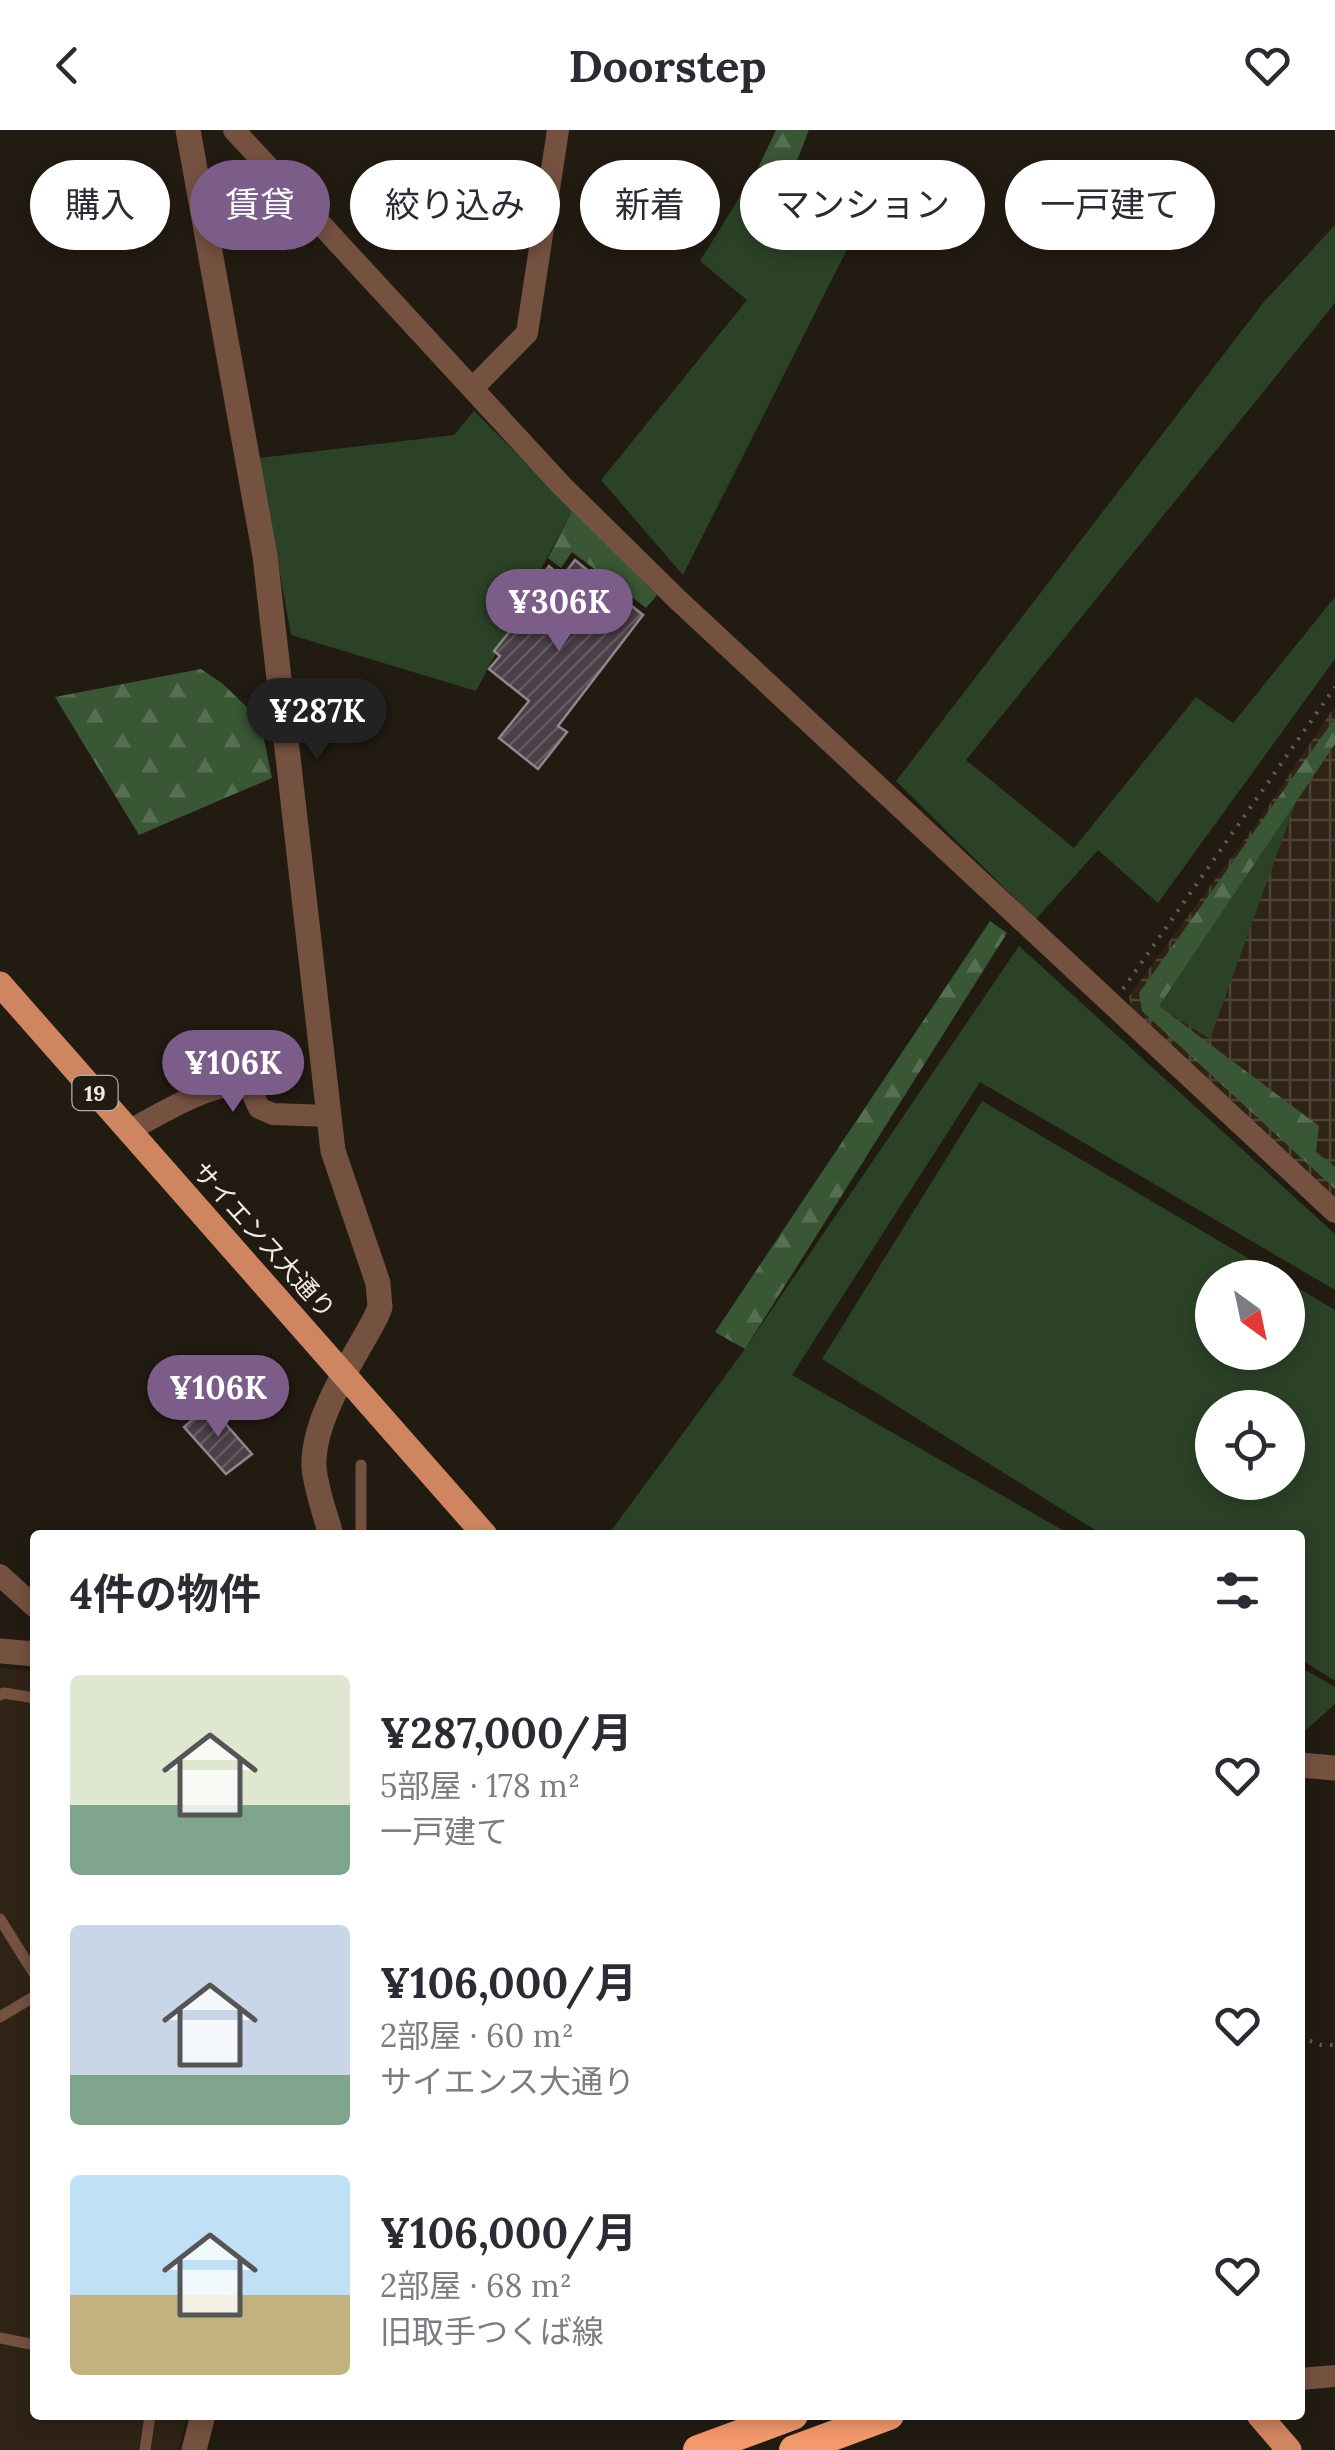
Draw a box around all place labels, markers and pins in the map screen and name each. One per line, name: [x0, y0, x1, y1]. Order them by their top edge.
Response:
pin: ¥306K: [489, 569, 629, 654]
pin: ¥287K: [247, 678, 387, 763]
pin: ¥106K: [163, 1030, 303, 1115]
pin: ¥106K: [148, 1355, 288, 1440]

